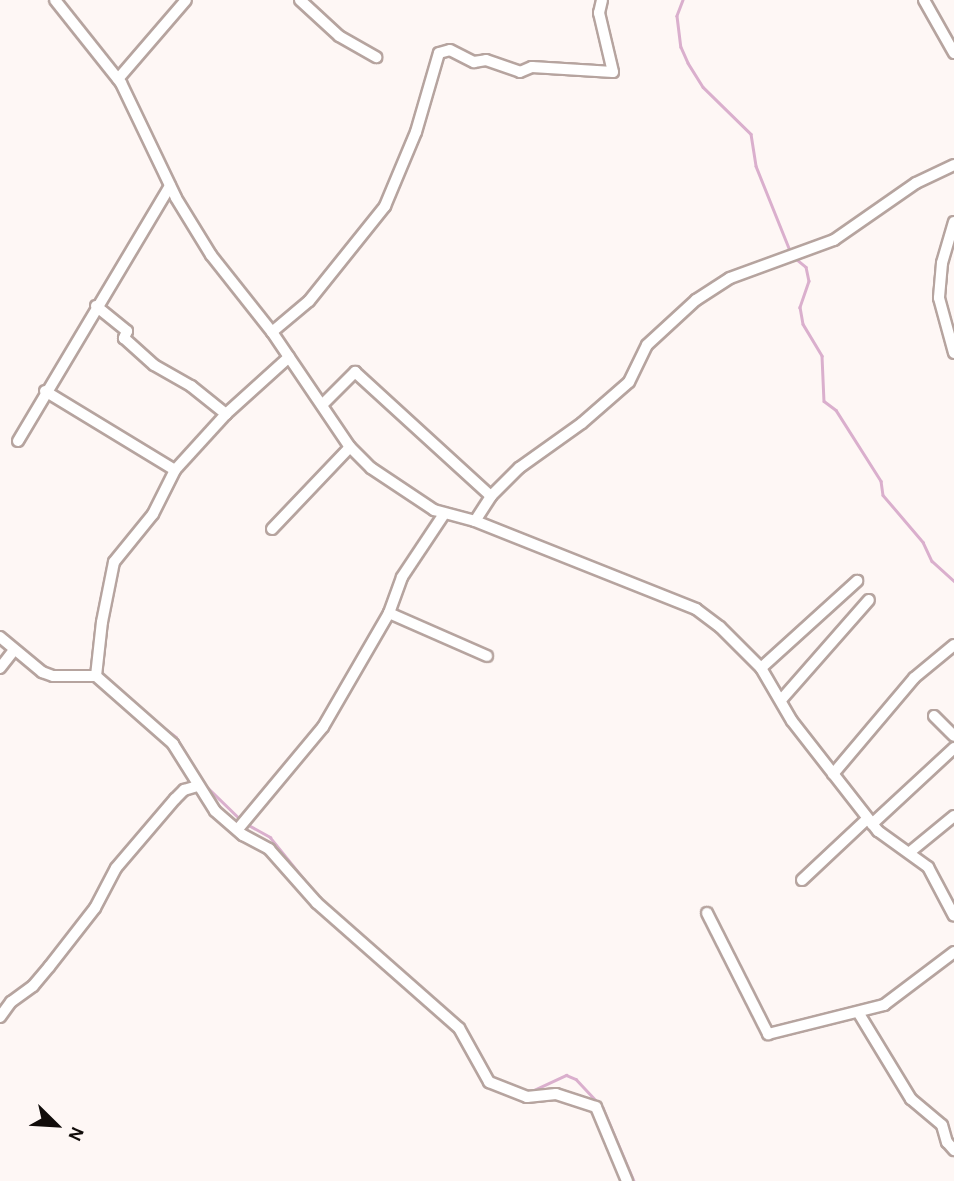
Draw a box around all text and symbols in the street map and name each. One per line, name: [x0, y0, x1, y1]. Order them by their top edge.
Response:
north arrow: [21, 1090, 91, 1160]
text: N: [64, 1124, 87, 1144]

